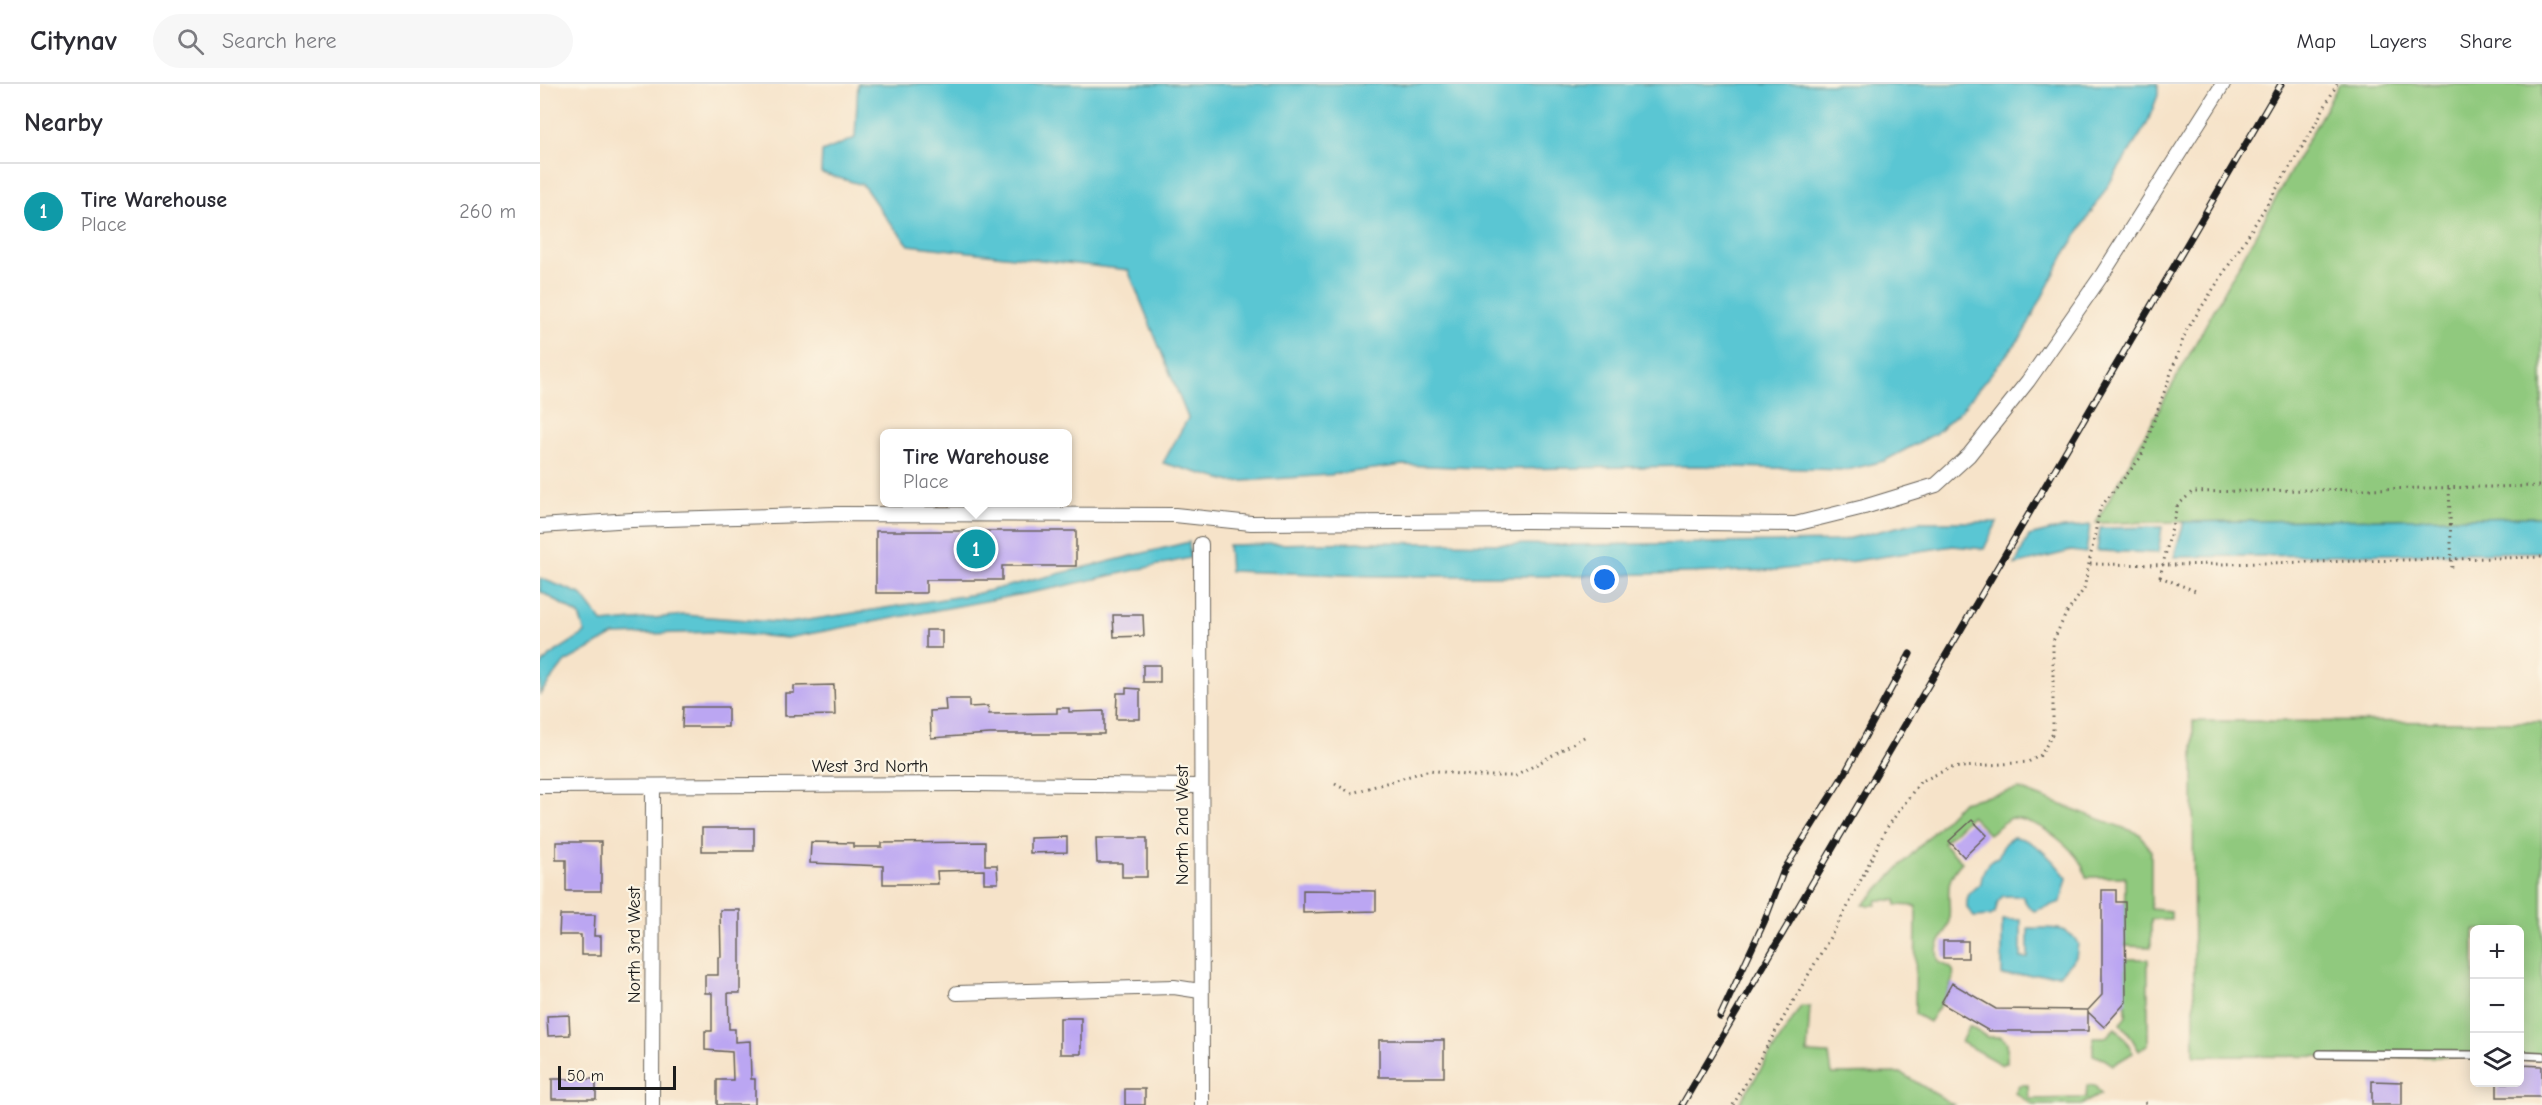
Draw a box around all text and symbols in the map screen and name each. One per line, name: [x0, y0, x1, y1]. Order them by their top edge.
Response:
search box: [153, 14, 573, 68]
text: Citynav: [30, 25, 117, 57]
icon: search: [174, 25, 207, 58]
text: Search here: [222, 28, 336, 54]
text: Map: [2297, 29, 2336, 53]
text: Layers: [2369, 29, 2427, 53]
text: Share: [2460, 29, 2512, 53]
text: Nearby: [24, 108, 103, 138]
text: Tire Warehouse: [81, 187, 227, 213]
text: 1: [40, 200, 47, 223]
text: 260 m: [459, 200, 516, 223]
text: Place: [81, 213, 127, 236]
popup: [880, 429, 1072, 507]
text: Tire Warehouse: [903, 444, 1049, 470]
text: Place: [903, 470, 949, 493]
pin: 1: [956, 526, 996, 572]
your location: [1590, 565, 1619, 594]
street label: West 3rd North: [812, 756, 928, 777]
street label: North 2nd West: [1172, 764, 1193, 885]
street label: North 3rd West: [624, 886, 645, 1003]
map controls: [2470, 925, 2524, 1087]
button: +: [2470, 925, 2524, 979]
button: −: [2470, 979, 2524, 1033]
button: layers: [2470, 1033, 2524, 1087]
scale bar: [558, 1063, 676, 1090]
text: 50 m: [567, 1067, 604, 1085]

